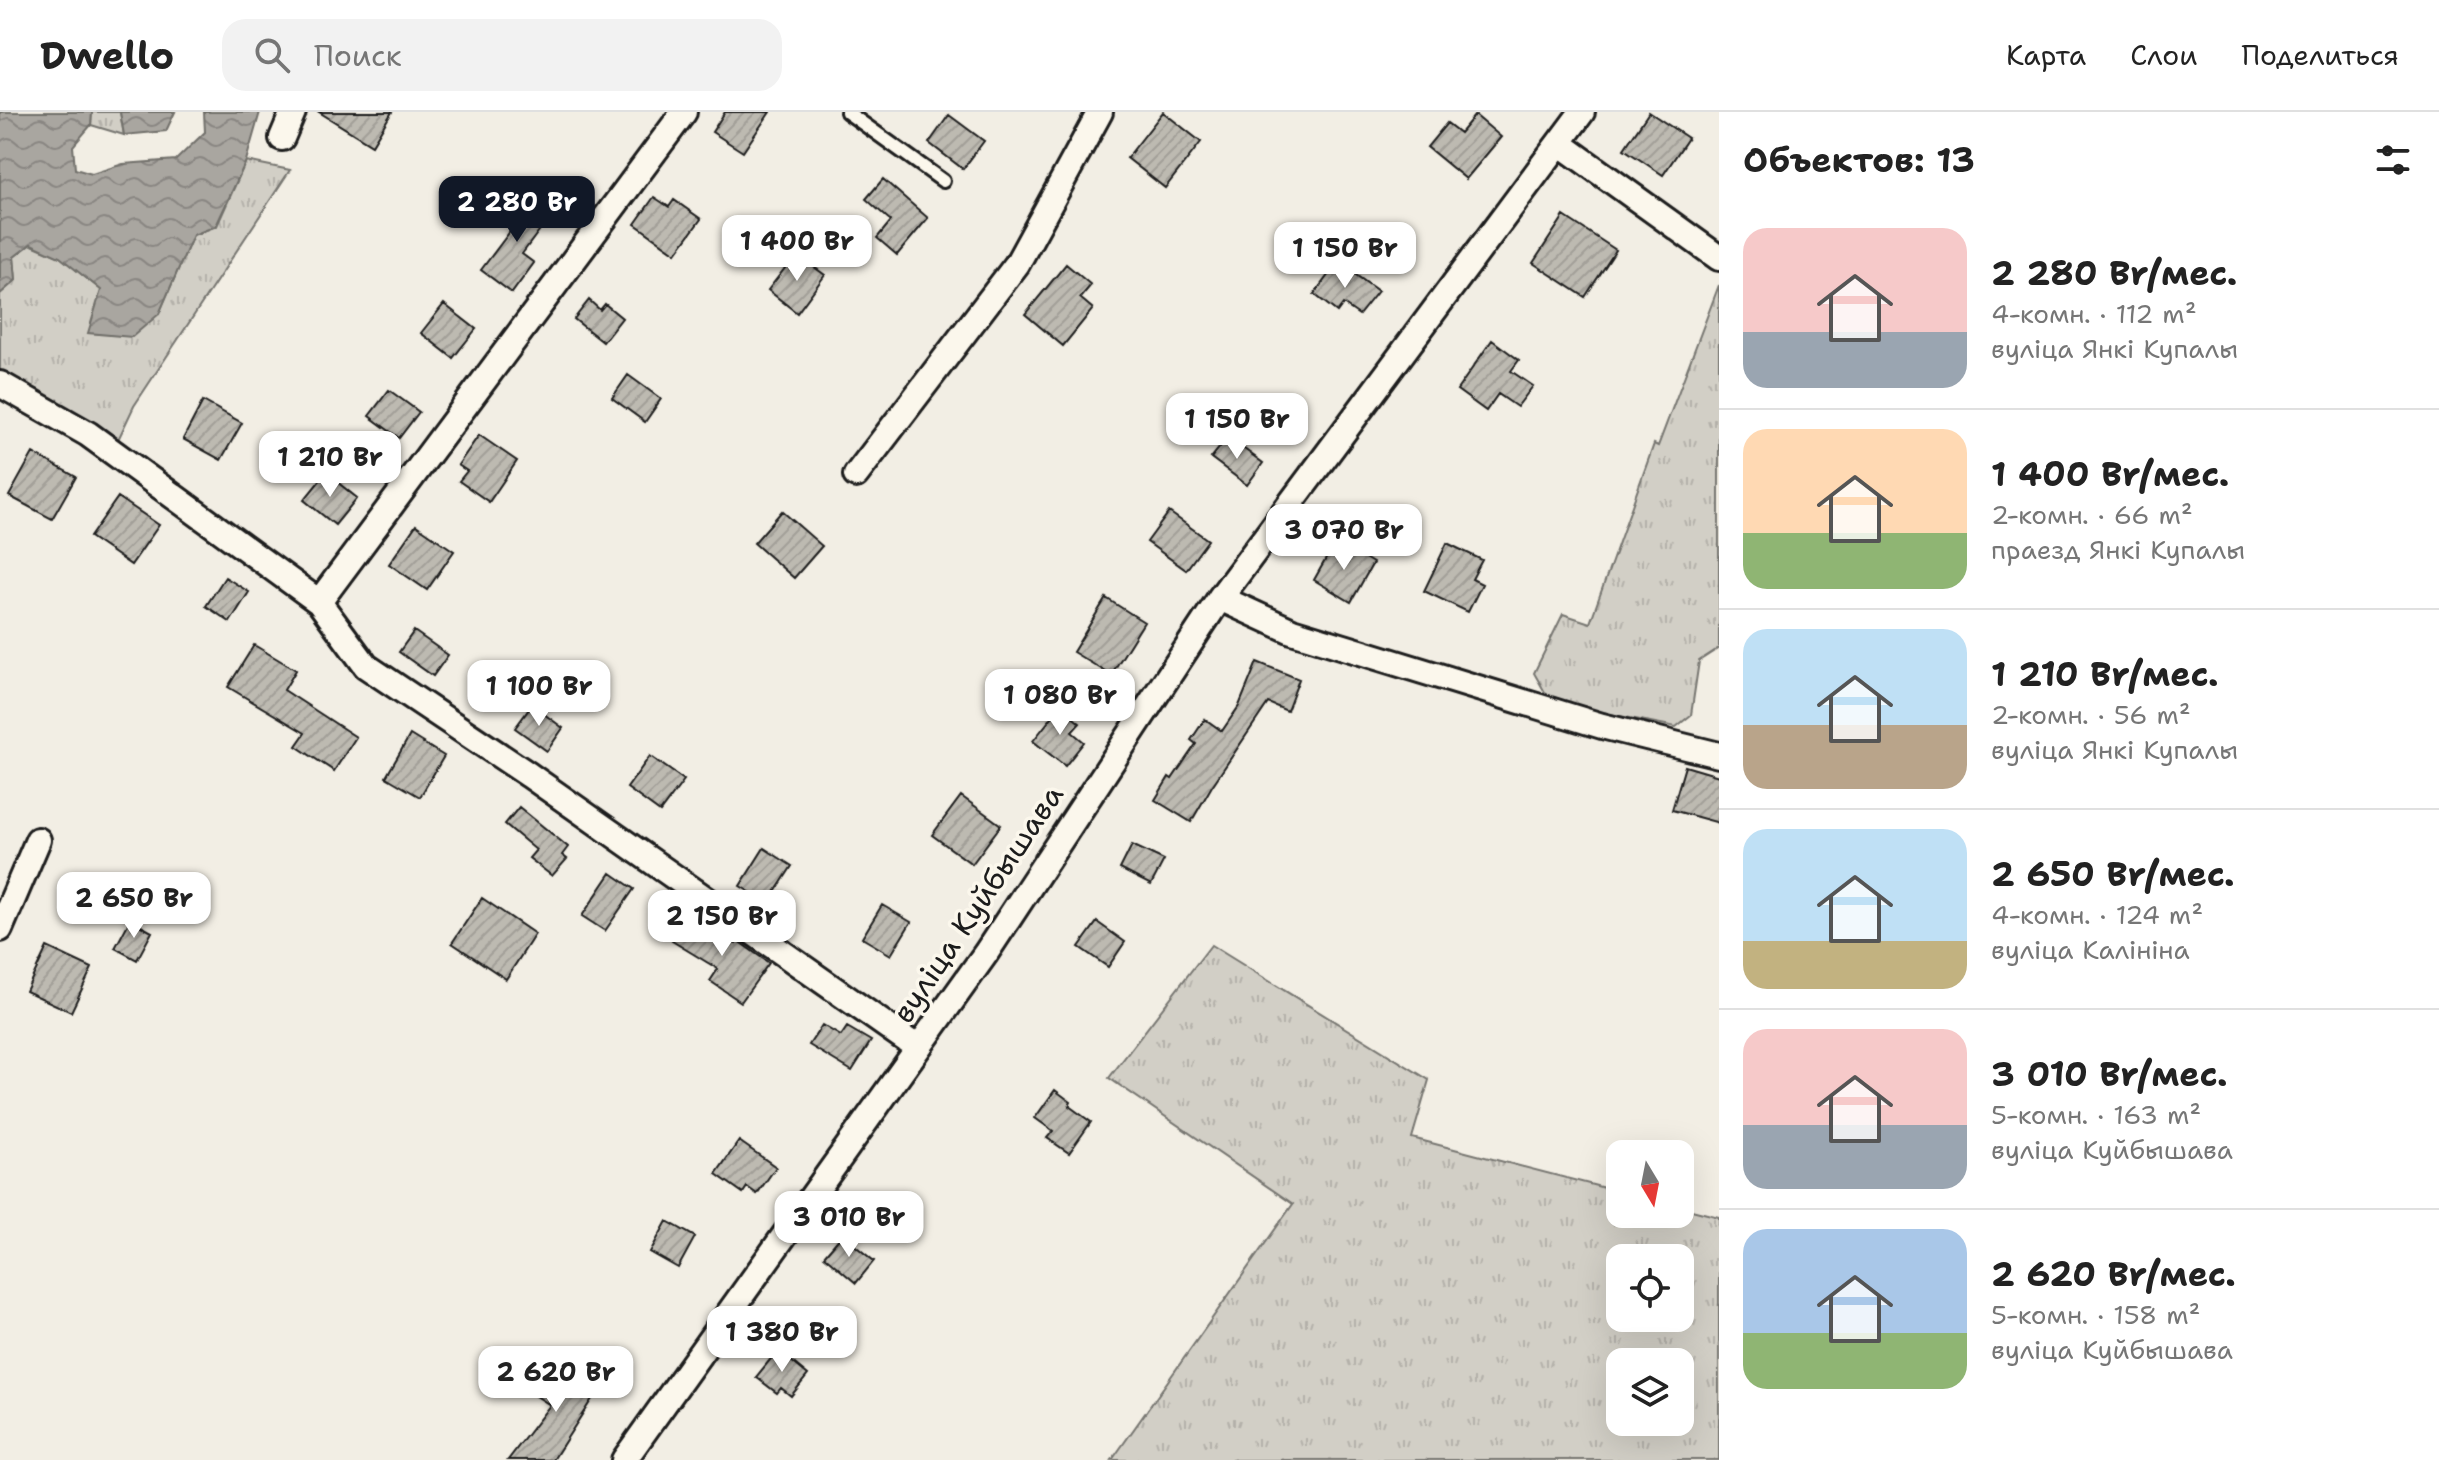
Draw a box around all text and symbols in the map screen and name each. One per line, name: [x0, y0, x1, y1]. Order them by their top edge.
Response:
search box: [222, 19, 782, 91]
text: Dwello: [40, 30, 174, 81]
icon: search: [250, 33, 294, 77]
text: Поиск: [314, 35, 402, 76]
text: Карта: [2006, 36, 2086, 74]
text: Слои: [2130, 36, 2197, 74]
text: Поделиться: [2241, 36, 2399, 74]
text: Объектов: 13: [1743, 137, 1975, 183]
icon: filters: [2371, 138, 2415, 182]
pin: 2 280 Br: [434, 176, 600, 244]
text: 2 280 Br: [457, 184, 577, 219]
pin: 1 400 Br: [714, 215, 880, 283]
pin: 1 150 Br: [1262, 222, 1428, 290]
text: 1 400 Br: [740, 223, 854, 258]
text: 1 150 Br: [1292, 230, 1398, 265]
text: 2 280 Br/мес.: [1991, 250, 2237, 296]
icon: home: [1807, 260, 1903, 356]
text: 4-комн. · 112 m²: [1991, 296, 2197, 331]
text: вуліца Янкі Купалы: [1991, 331, 2238, 366]
pin: 1 150 Br: [1154, 393, 1320, 461]
text: 1 150 Br: [1184, 401, 1290, 436]
pin: 1 210 Br: [247, 431, 413, 499]
text: 1 210 Br: [277, 439, 383, 474]
text: 1 400 Br/мес.: [1991, 451, 2229, 497]
icon: home: [1807, 461, 1903, 557]
text: 2-комн. · 66 m²: [1991, 497, 2193, 532]
pin: 3 070 Br: [1261, 504, 1427, 572]
text: 3 070 Br: [1284, 512, 1404, 547]
text: праезд Янкі Купалы: [1991, 532, 2245, 567]
text: 1 210 Br/мес.: [1991, 651, 2218, 697]
pin: 1 100 Br: [456, 660, 622, 728]
icon: home: [1807, 661, 1903, 757]
text: 1 100 Br: [485, 668, 593, 703]
pin: 1 080 Br: [977, 669, 1143, 737]
text: 1 080 Br: [1003, 677, 1117, 712]
text: 2-комн. · 56 m²: [1991, 697, 2191, 732]
text: вуліца Янкі Купалы: [1991, 732, 2238, 767]
street label: вуліца Куйбышава: [883, 776, 1073, 1031]
text: 2 650 Br/мес.: [1991, 851, 2235, 897]
icon: home: [1807, 861, 1903, 957]
pin: 2 650 Br: [51, 872, 217, 940]
text: 2 650 Br: [75, 880, 193, 915]
pin: 2 150 Br: [639, 890, 805, 958]
text: 4-комн. · 124 m²: [1991, 897, 2203, 932]
text: 2 150 Br: [666, 898, 778, 933]
text: вуліца Калініна: [1991, 932, 2190, 967]
text: 3 010 Br/мес.: [1991, 1051, 2227, 1097]
icon: home: [1807, 1061, 1903, 1157]
text: 5-комн. · 163 m²: [1991, 1097, 2201, 1132]
text: вуліца Куйбышава: [1991, 1132, 2233, 1167]
north arrow: [1606, 1140, 1694, 1228]
map controls: [1606, 1140, 1694, 1436]
pin: 3 010 Br: [766, 1191, 932, 1259]
text: 3 010 Br: [793, 1199, 905, 1234]
button: locate: [1606, 1244, 1694, 1332]
text: 2 620 Br/мес.: [1991, 1251, 2236, 1297]
icon: home: [1807, 1261, 1903, 1357]
text: 5-комн. · 158 m²: [1991, 1297, 2201, 1332]
pin: 1 380 Br: [699, 1306, 865, 1374]
text: 1 380 Br: [725, 1314, 839, 1349]
text: вуліца Куйбышава: [1991, 1332, 2233, 1367]
pin: 2 620 Br: [473, 1346, 639, 1414]
button: layers: [1606, 1348, 1694, 1436]
text: 2 620 Br: [496, 1354, 616, 1389]

